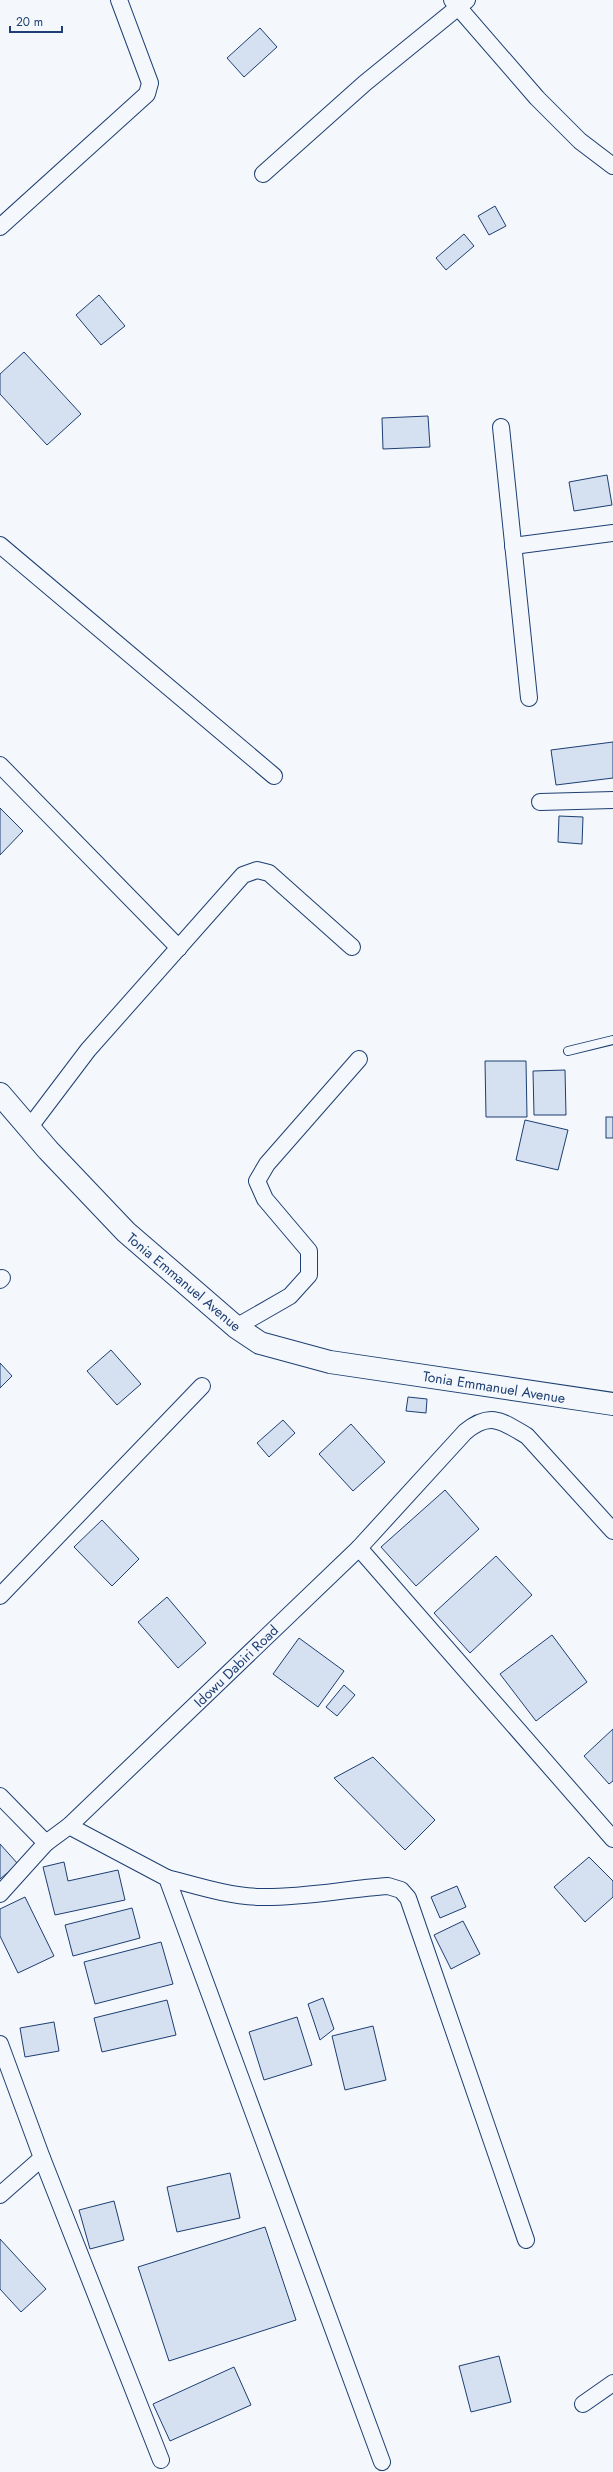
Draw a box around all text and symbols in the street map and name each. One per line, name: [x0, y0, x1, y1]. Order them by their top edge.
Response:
scale bar: [10, 8, 62, 34]
text: 20 m: [16, 13, 43, 31]
street label: Tonia Emmanuel Avenue: [122, 1228, 246, 1336]
street label: Tonia Emmanuel Avenue: [421, 1366, 567, 1408]
street label: Idowu Dabiri Road: [189, 1620, 283, 1712]

